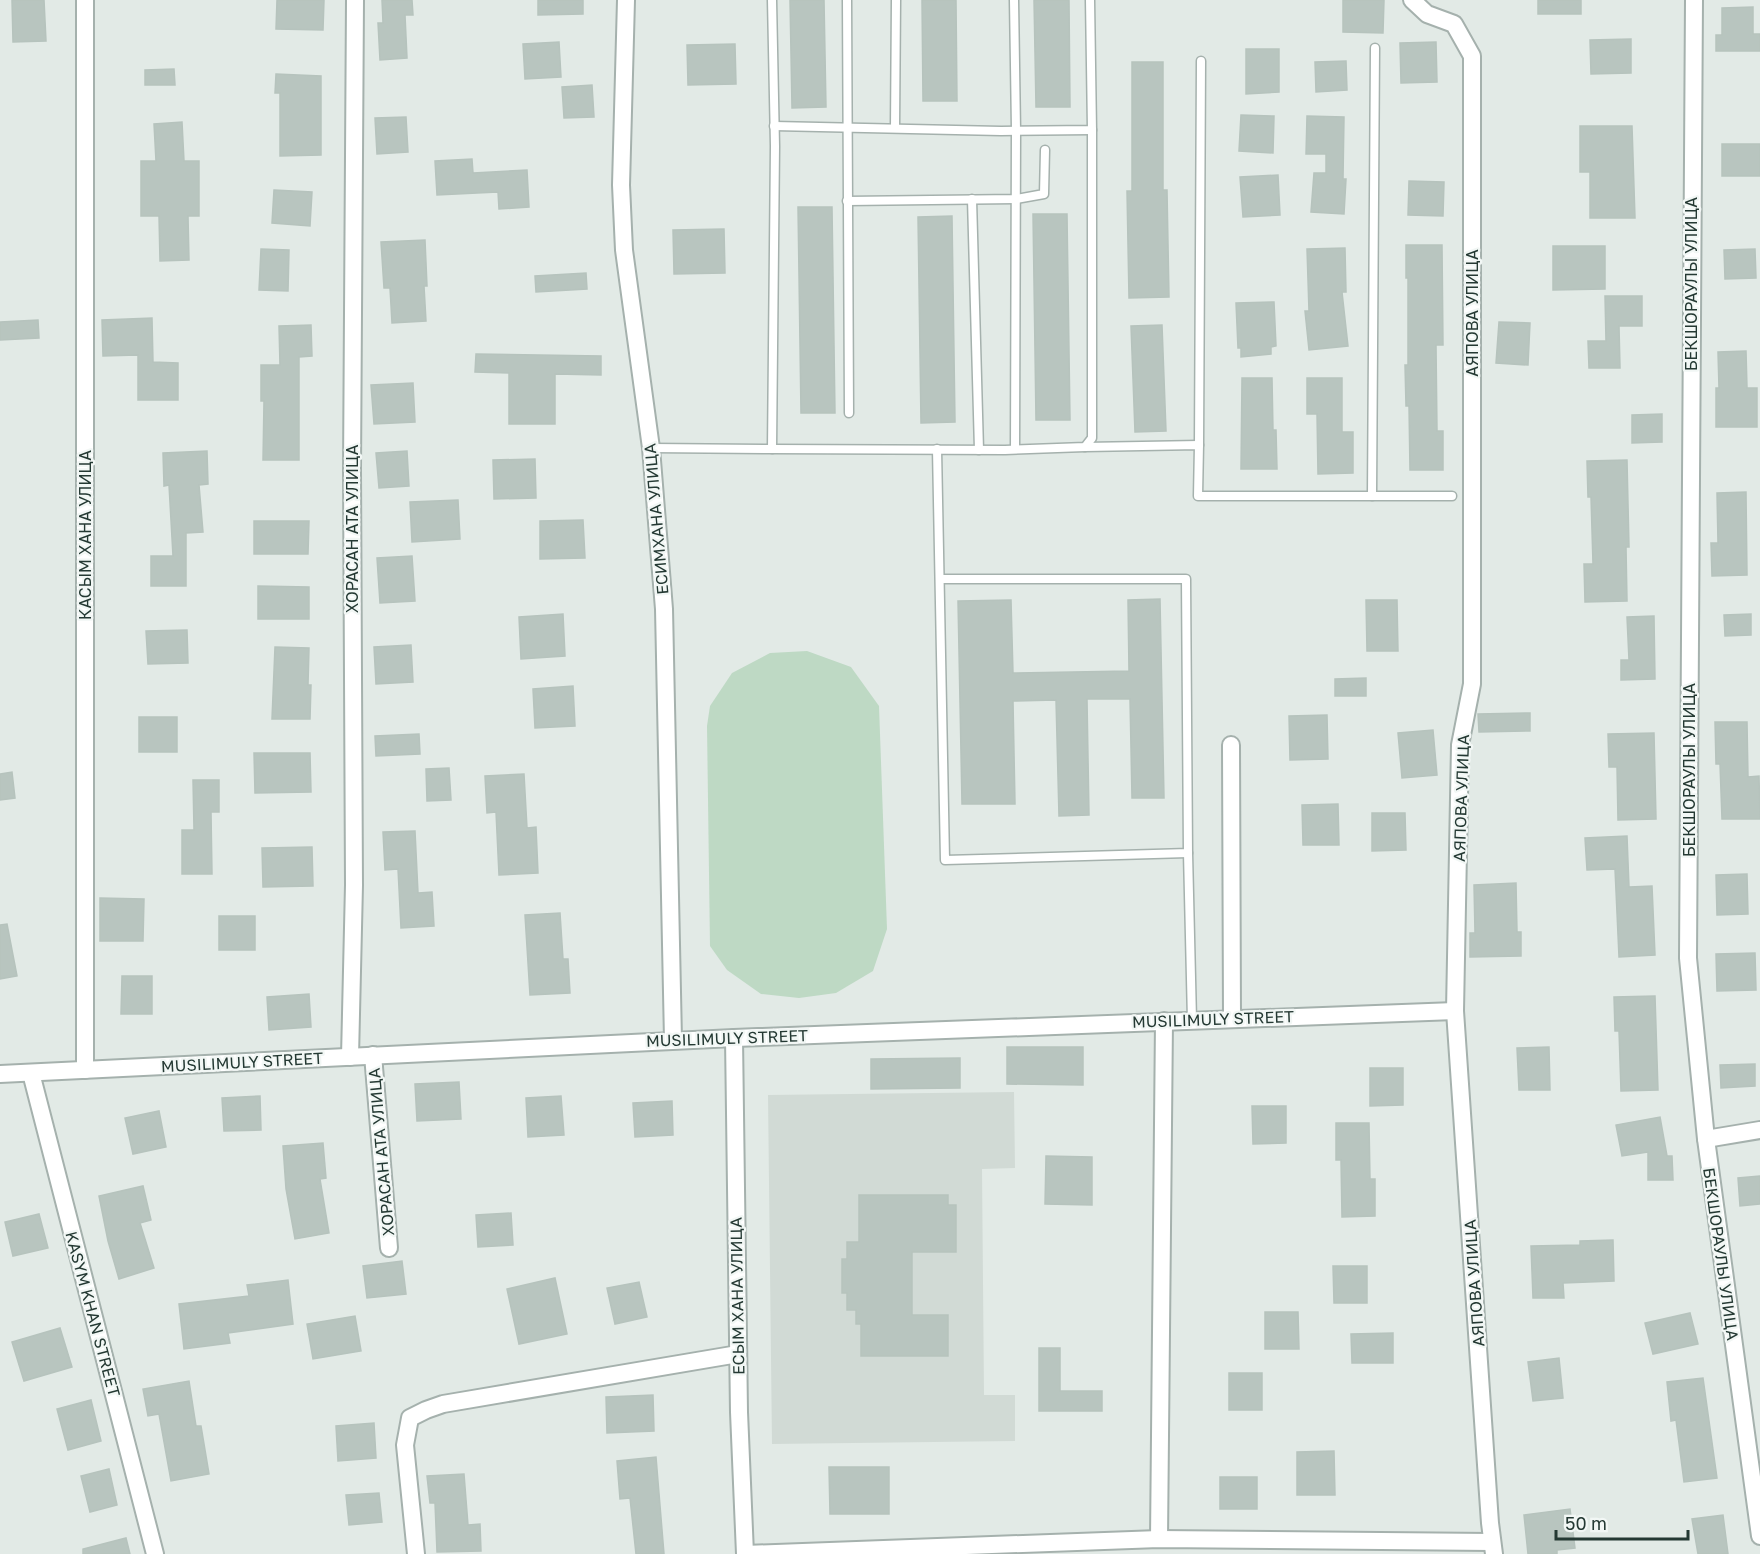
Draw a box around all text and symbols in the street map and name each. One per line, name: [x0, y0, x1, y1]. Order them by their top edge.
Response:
street label: БЕКШОРАУЛЫ УЛИЦА: [1681, 197, 1701, 371]
street label: АЯПОВА УЛИЦА: [1462, 249, 1482, 377]
street label: ЕСИМХАНА УЛИЦА: [639, 442, 673, 595]
street label: ХОРАСАН АТА УЛИЦА: [342, 444, 362, 613]
street label: КАСЫМ ХАНА УЛИЦА: [75, 450, 95, 620]
street label: БЕКШОРАУЛЫ УЛИЦА: [1679, 683, 1699, 857]
street label: АЯПОВА УЛИЦА: [1449, 734, 1473, 862]
street label: MUSILIMULY STREET: [1132, 1006, 1294, 1032]
street label: MUSILIMULY STREET: [646, 1025, 808, 1051]
street label: MUSILIMULY STREET: [160, 1048, 324, 1076]
street label: ХОРАСАН АТА УЛИЦА: [364, 1067, 398, 1237]
street label: БЕКШОРАУЛЫ УЛИЦА: [1699, 1166, 1743, 1342]
street label: ЕСЫМ ХАНА УЛИЦА: [726, 1217, 748, 1375]
street label: АЯПОВА УЛИЦА: [1460, 1218, 1488, 1347]
street label: KASYM KHAN STREET: [61, 1229, 125, 1399]
scale bar: [1556, 1503, 1688, 1541]
text: 50 m: [1565, 1512, 1607, 1534]

